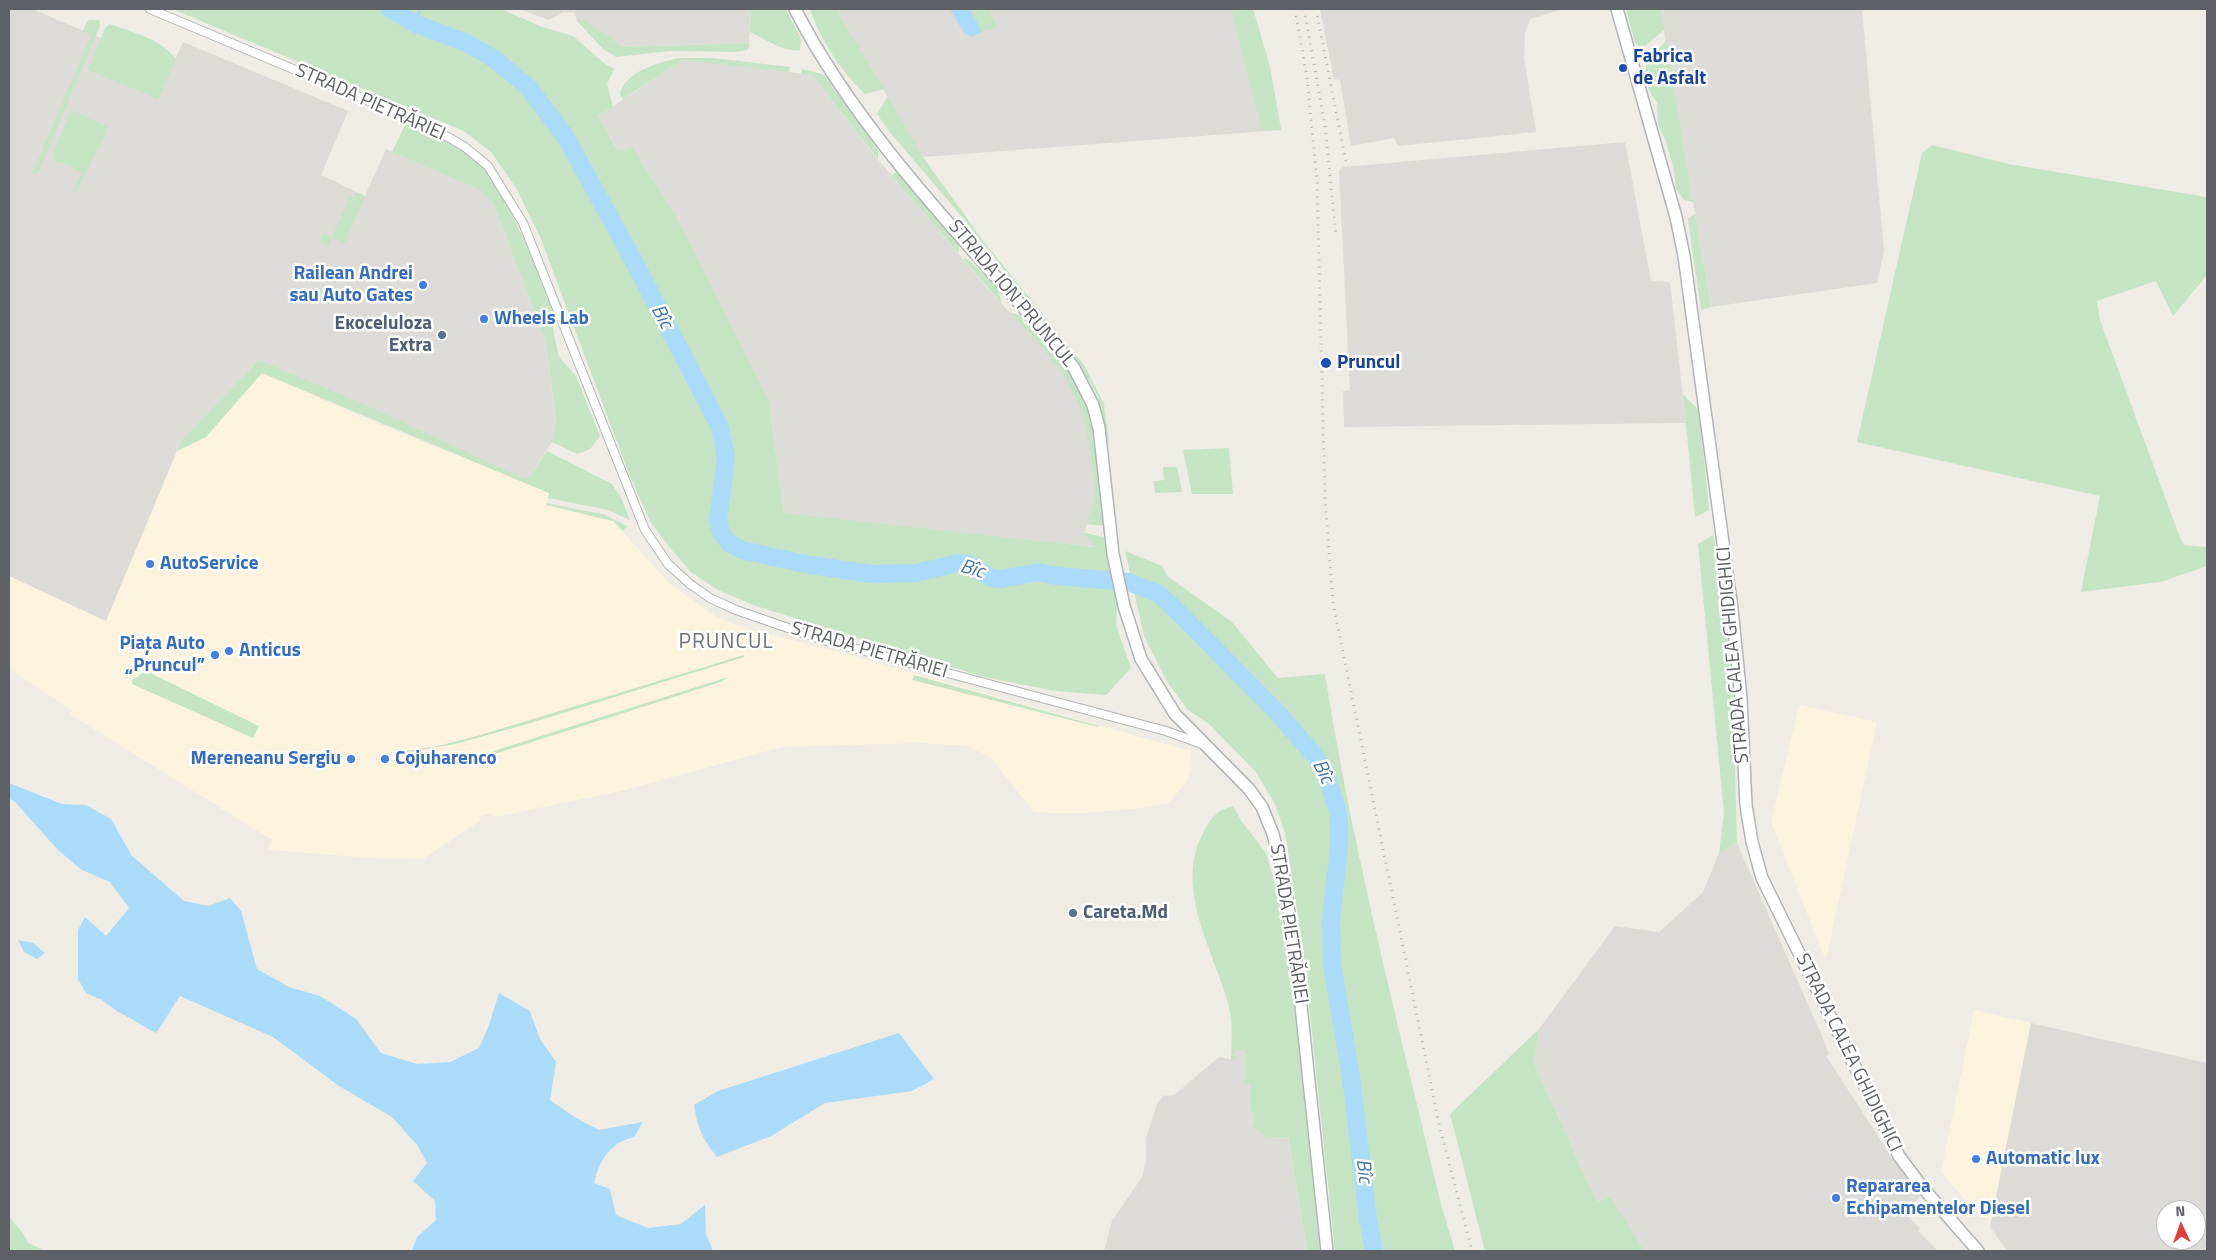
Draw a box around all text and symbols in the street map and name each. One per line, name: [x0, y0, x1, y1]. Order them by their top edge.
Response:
place label: Fabrica de Asfalt: [1633, 46, 1706, 90]
street label: STRADA PIETRĂRIEI: [292, 60, 448, 146]
marker: Fabrica de Asfalt: [1617, 62, 1629, 74]
street label: STRADA ION PRUNCUL: [943, 216, 1079, 372]
place label: Railean Andrei sau Auto Gates: [290, 263, 413, 307]
marker: Railean Andrei sau Auto Gates: [417, 279, 429, 291]
water label: Bîc: [645, 301, 677, 333]
place label: Wheels Lab: [494, 308, 589, 330]
place label: Eкoceluloza Extra: [335, 313, 432, 357]
marker: Wheels Lab: [478, 313, 490, 325]
marker: Eкoceluloza Extra: [436, 329, 448, 341]
place label: Pruncul: [1337, 352, 1400, 374]
marker: Pruncul: [1319, 356, 1333, 370]
street label: STRADA CALEA GHIDIGHICI: [1713, 546, 1755, 764]
place label: AutoService: [160, 553, 258, 575]
water label: Bîc: [957, 555, 987, 585]
marker: AutoService: [144, 558, 156, 570]
street label: STRADA PIETRĂRIEI: [788, 618, 950, 684]
district label: PRUNCUL: [678, 630, 774, 656]
place label: Piața Auto „Pruncul”: [119, 633, 205, 677]
place label: Anticus: [239, 640, 301, 662]
marker: Anticus: [223, 645, 235, 657]
marker: Piața Auto „Pruncul”: [209, 649, 221, 661]
place label: Mereneanu Sergiu: [191, 748, 341, 770]
place label: Cojuharenco: [395, 748, 497, 770]
marker: Mereneanu Sergiu: [345, 753, 357, 765]
marker: Cojuharenco: [379, 753, 391, 765]
water label: Bîc: [1306, 756, 1338, 788]
street label: STRADA PIETRĂRIEI: [1264, 842, 1312, 1006]
place label: Careta.Md: [1083, 902, 1168, 924]
marker: Careta.Md: [1067, 907, 1079, 919]
street label: STRADA CALEA GHIDIGHICI: [1790, 950, 1906, 1156]
place label: Automatic lux: [1986, 1148, 2100, 1170]
marker: Automatic lux: [1970, 1153, 1982, 1165]
water label: Bîc: [1350, 1158, 1376, 1184]
place label: Repararea Echipamentelor Diesel: [1846, 1176, 2030, 1220]
marker: Repararea Echipamentelor Diesel: [1830, 1192, 1842, 1204]
north arrow: [2156, 1200, 2206, 1250]
text: N: [2175, 1200, 2186, 1221]

